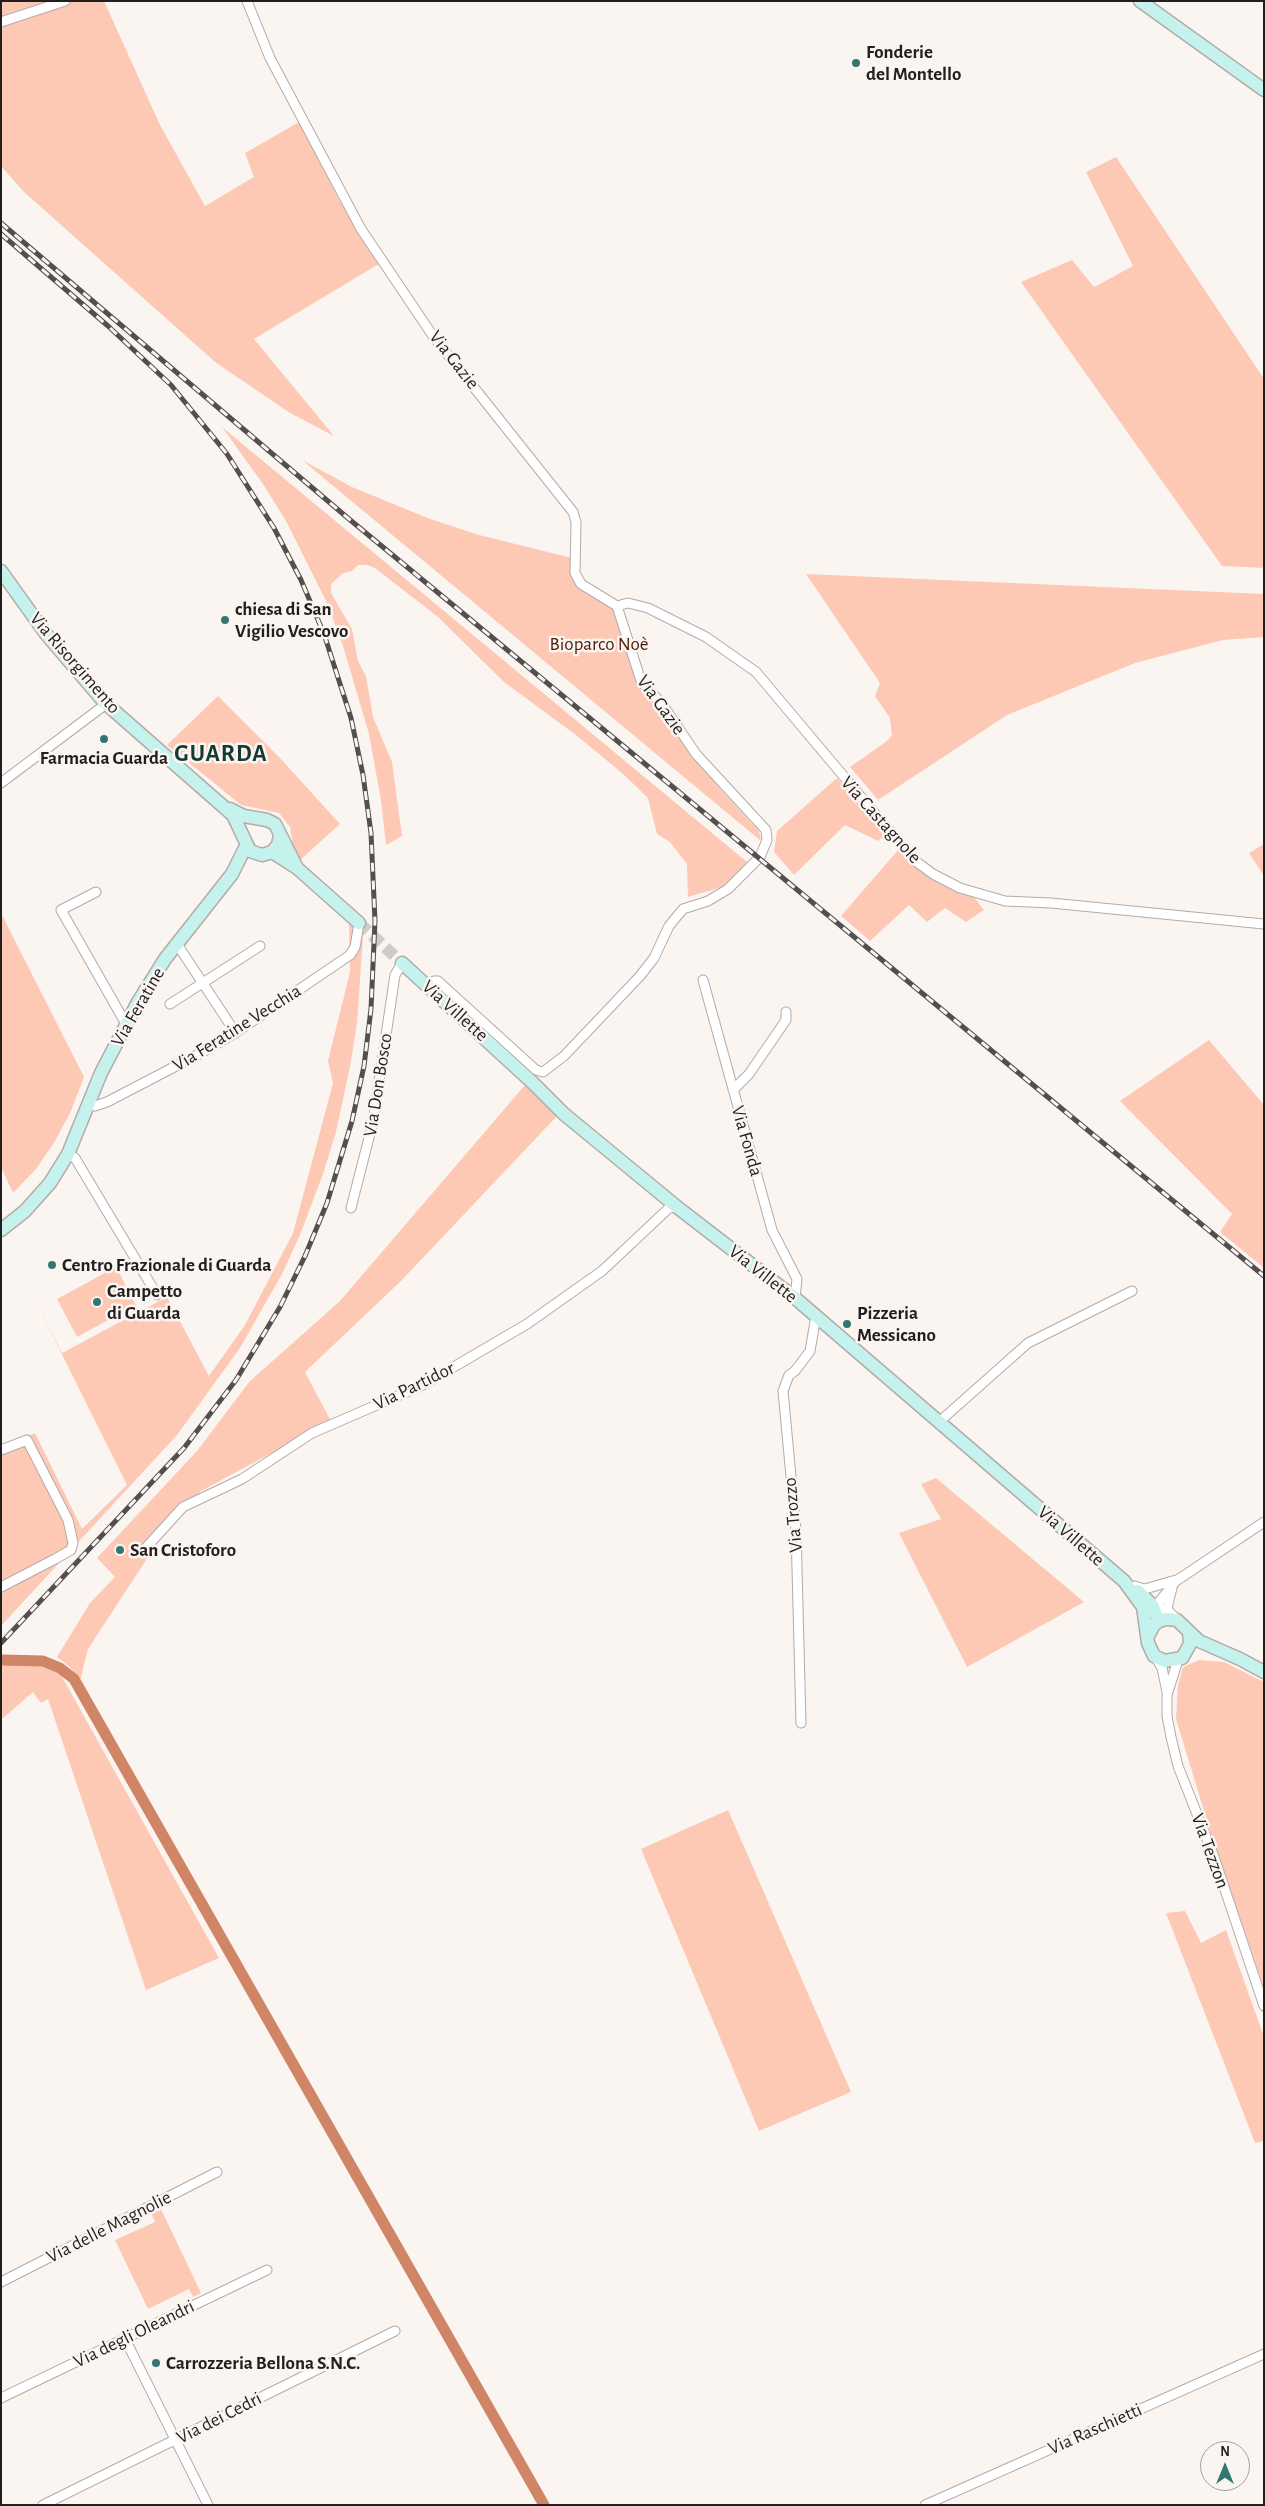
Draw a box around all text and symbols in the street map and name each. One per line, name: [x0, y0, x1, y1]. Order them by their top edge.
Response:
place label: Fonderie del Montello: [866, 41, 961, 85]
marker: Fonderie del Montello: [850, 57, 862, 69]
street label: Via Gazie: [424, 326, 484, 394]
place label: chiesa di San Vigilio Vescovo: [235, 598, 348, 642]
street label: Via Risorgimento: [25, 607, 125, 719]
marker: chiesa di San Vigilio Vescovo: [219, 614, 231, 626]
park label: Bioparco Noè: [550, 633, 648, 655]
street label: Via Gazie: [632, 671, 690, 739]
marker: Farmacia Guarda: [98, 733, 110, 745]
district label: GUARDA: [174, 740, 268, 768]
place label: Farmacia Guarda: [40, 747, 168, 769]
street label: Via Castagnole: [836, 772, 926, 868]
street label: Via Feratine: [106, 963, 170, 1051]
street label: Via Villette: [417, 975, 493, 1047]
street label: Via Feratine Vecchia: [169, 979, 305, 1077]
street label: Via Don Bosco: [359, 1032, 397, 1138]
street label: Via Fonda: [726, 1103, 768, 1179]
street label: Via Villette: [724, 1240, 802, 1308]
place label: Centro Frazionale di Guarda: [62, 1254, 271, 1276]
marker: Centro Frazionale di Guarda: [46, 1259, 58, 1271]
place label: Campetto di Guarda: [107, 1280, 182, 1324]
marker: Campetto di Guarda: [91, 1296, 103, 1308]
place label: Pizzeria Messicano: [857, 1302, 936, 1346]
marker: Pizzeria Messicano: [841, 1318, 853, 1330]
street label: Via Partidor: [370, 1357, 458, 1415]
street label: Via Trozzo: [778, 1477, 808, 1553]
street label: Via Villette: [1033, 1501, 1109, 1571]
place label: San Cristoforo: [130, 1539, 236, 1561]
marker: San Cristoforo: [114, 1544, 126, 1556]
street label: Via Tezzon: [1186, 1810, 1234, 1892]
street label: Via delle Magnolie: [43, 2186, 175, 2268]
street label: Via degli Oleandri: [70, 2295, 198, 2373]
place label: Carrozzeria Bellona S.N.C.: [166, 2352, 360, 2374]
marker: Carrozzeria Bellona S.N.C.: [150, 2357, 162, 2369]
street label: Via dei Cedri: [173, 2387, 265, 2449]
street label: Via Raschietti: [1044, 2398, 1146, 2460]
north arrow: [1200, 2441, 1250, 2491]
text: N: [1220, 2445, 1230, 2459]

